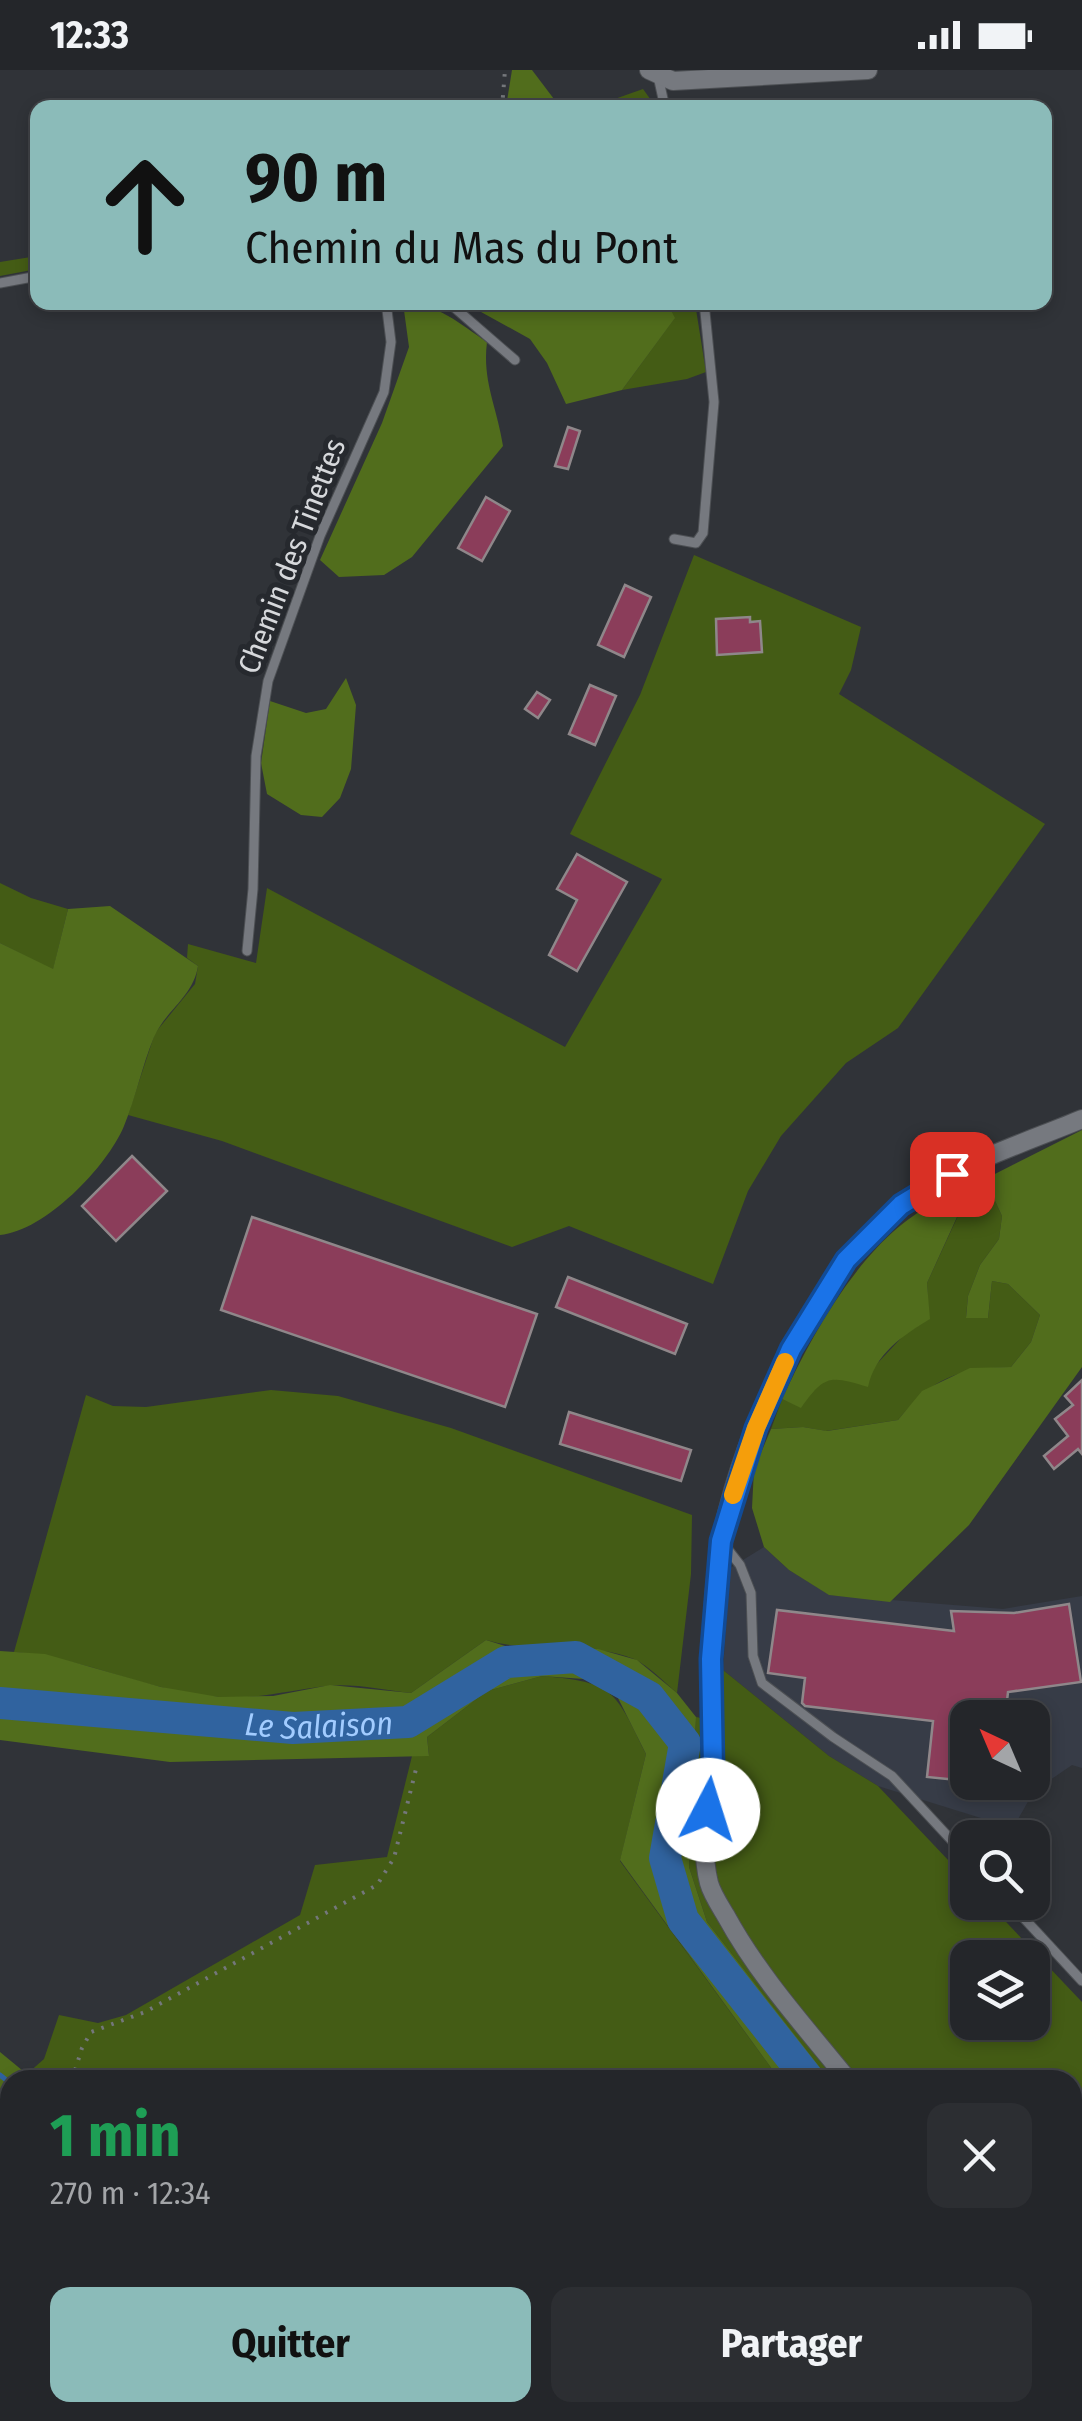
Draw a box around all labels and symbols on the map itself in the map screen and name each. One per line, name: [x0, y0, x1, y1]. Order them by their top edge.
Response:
street label: Chemin des Tinettes: [231, 433, 353, 679]
pin: [910, 1132, 995, 1217]
north arrow: [950, 1700, 1050, 1800]
water label: Le Salaison: [243, 1704, 394, 1747]
position arrow: [656, 1758, 760, 1862]

